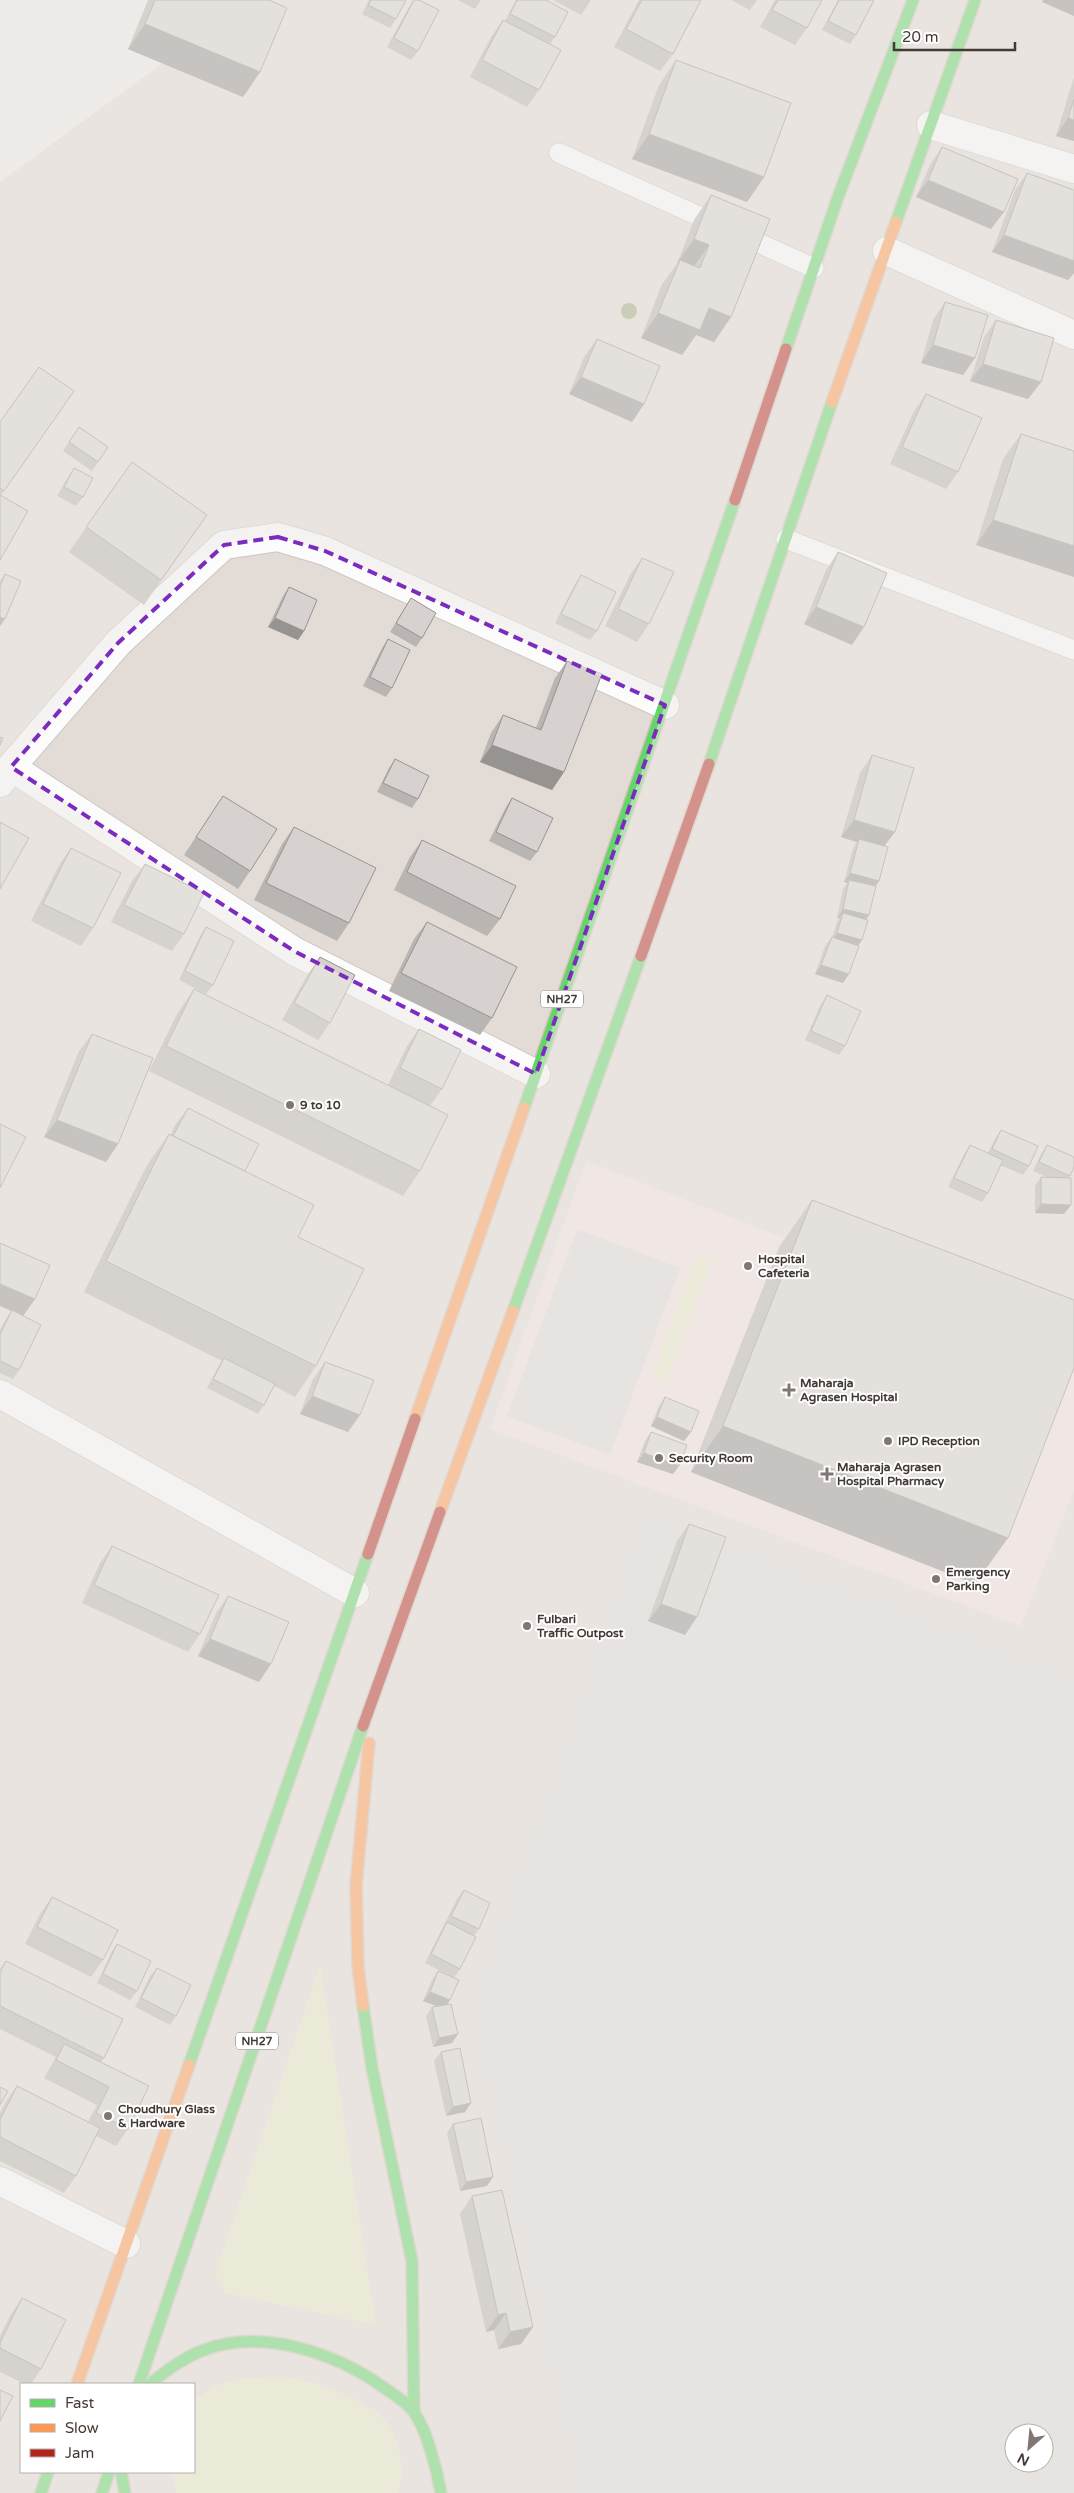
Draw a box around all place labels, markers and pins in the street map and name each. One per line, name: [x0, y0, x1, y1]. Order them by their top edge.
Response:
place label: 9 to 10: [300, 1098, 341, 1112]
marker: 9 to 10: [284, 1099, 296, 1111]
place label: Hospital Cafeteria: [758, 1252, 810, 1280]
marker: Hospital Cafeteria: [742, 1260, 754, 1272]
place label: Maharaja Agrasen Hospital: [800, 1376, 898, 1405]
marker: Maharaja Agrasen Hospital: [782, 1383, 796, 1397]
place label: IPD Reception: [898, 1434, 980, 1449]
marker: IPD Reception: [882, 1435, 894, 1447]
place label: Security Room: [669, 1451, 753, 1466]
marker: Security Room: [653, 1452, 665, 1464]
place label: Maharaja Agrasen Hospital Pharmacy: [837, 1460, 945, 1489]
marker: Maharaja Agrasen Hospital Pharmacy: [821, 1468, 833, 1480]
place label: Emergency Parking: [946, 1565, 1011, 1594]
marker: Emergency Parking: [930, 1573, 942, 1585]
place label: Fulbari Traffic Outpost: [536, 1612, 624, 1641]
marker: Fulbari Traffic Outpost: [521, 1620, 533, 1632]
place label: Choudhury Glass & Hardware: [118, 2102, 215, 2130]
marker: Choudhury Glass & Hardware: [102, 2110, 114, 2122]

